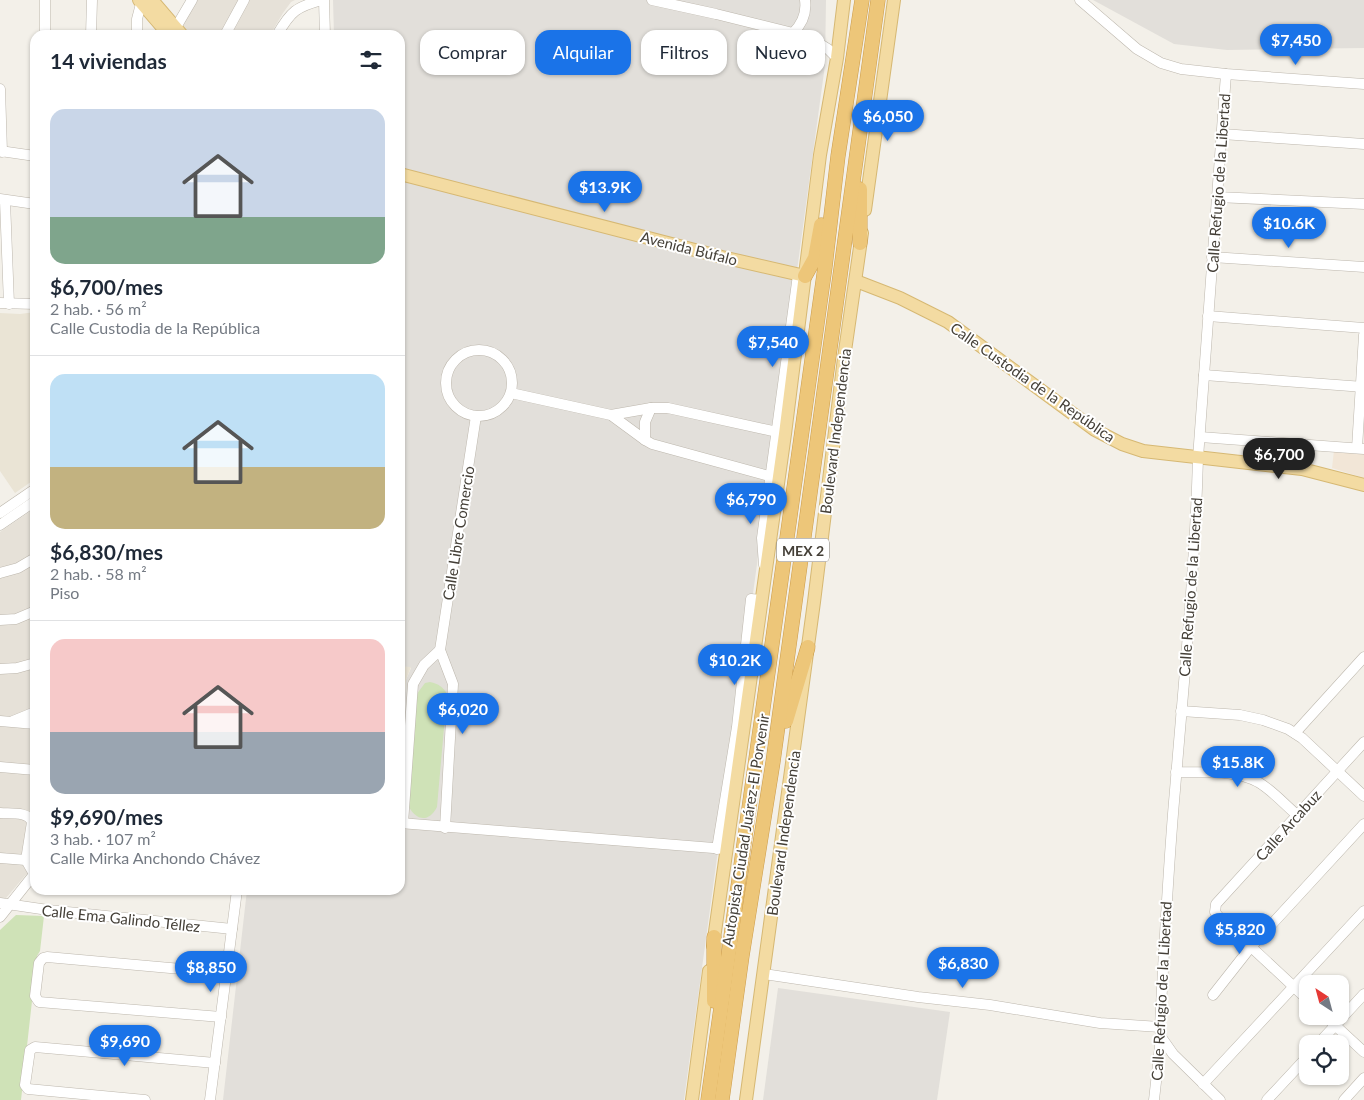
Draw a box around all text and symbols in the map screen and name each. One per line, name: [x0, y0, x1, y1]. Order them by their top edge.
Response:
pin: $7,450: [1255, 23, 1337, 66]
chip: Comprar: [420, 30, 525, 75]
chip: Alquilar: [535, 30, 631, 75]
chip: Filtros: [641, 30, 727, 75]
chip: Nuevo: [737, 30, 825, 75]
text: $7,450: [1271, 30, 1321, 49]
icon: filters: [357, 46, 385, 74]
text: 14 viviendas: [50, 48, 167, 73]
street label: Calle Refugio de la Libertad: [1203, 93, 1233, 273]
pin: $6,050: [847, 100, 929, 142]
text: $6,050: [863, 106, 913, 125]
icon: home: [173, 141, 263, 231]
pin: $13.9K: [564, 170, 646, 213]
text: $13.9K: [579, 177, 631, 196]
pin: $10.6K: [1248, 206, 1330, 249]
text: $10.6K: [1263, 213, 1315, 232]
street label: Avenida Búfalo: [639, 227, 739, 269]
text: $6,700/mes: [50, 274, 163, 299]
text: 2 hab. · 56 m²: [50, 299, 147, 318]
text: Calle Custodia de la República: [50, 318, 260, 337]
street label: Calle Custodia de la República: [947, 318, 1119, 446]
pin: $7,540: [732, 326, 814, 368]
text: $7,540: [748, 332, 798, 351]
street label: Boulevard Independencia: [816, 347, 854, 515]
icon: home: [173, 407, 263, 497]
pin: $6,700: [1238, 438, 1320, 480]
text: $6,700: [1254, 444, 1304, 463]
street label: Calle Libre Comercio: [438, 464, 478, 602]
pin: $6,790: [710, 482, 792, 525]
text: $6,790: [726, 489, 776, 508]
street label: Calle Refugio de la Libertad: [1175, 497, 1205, 677]
road number: MEX 2: [777, 538, 829, 562]
text: $6,830/mes: [50, 539, 163, 564]
text: 2 hab. · 58 m²: [50, 564, 147, 583]
text: Piso: [50, 583, 79, 602]
pin: $10.2K: [694, 644, 776, 686]
text: $10.2K: [709, 650, 761, 669]
icon: home: [173, 672, 263, 762]
pin: $6,020: [422, 692, 504, 735]
text: $6,020: [438, 699, 488, 718]
street label: Autopista Ciudad Juárez-El Porvenir: [718, 712, 772, 948]
pin: $15.8K: [1197, 746, 1279, 788]
street label: Boulevard Independencia: [762, 749, 804, 917]
text: $15.8K: [1212, 752, 1264, 771]
street label: Calle Arcabuz: [1251, 786, 1325, 864]
text: $9,690/mes: [50, 804, 163, 829]
text: 3 hab. · 107 m²: [50, 829, 156, 848]
text: Calle Mirka Anchondo Chávez: [50, 848, 260, 867]
street label: Calle Ema Galindo Téllez: [41, 901, 201, 935]
street label: Calle Refugio de la Libertad: [1147, 901, 1175, 1081]
pin: $5,820: [1199, 912, 1281, 955]
text: $5,820: [1215, 919, 1265, 938]
pin: $6,830: [922, 946, 1004, 989]
pin: $8,850: [170, 950, 252, 993]
text: $6,830: [938, 953, 988, 972]
text: $8,850: [186, 957, 236, 976]
north arrow: [1299, 975, 1349, 1025]
map controls: [1299, 975, 1349, 1085]
pin: $9,690: [84, 1024, 166, 1067]
text: $9,690: [100, 1031, 150, 1050]
button: locate: [1299, 1035, 1349, 1085]

